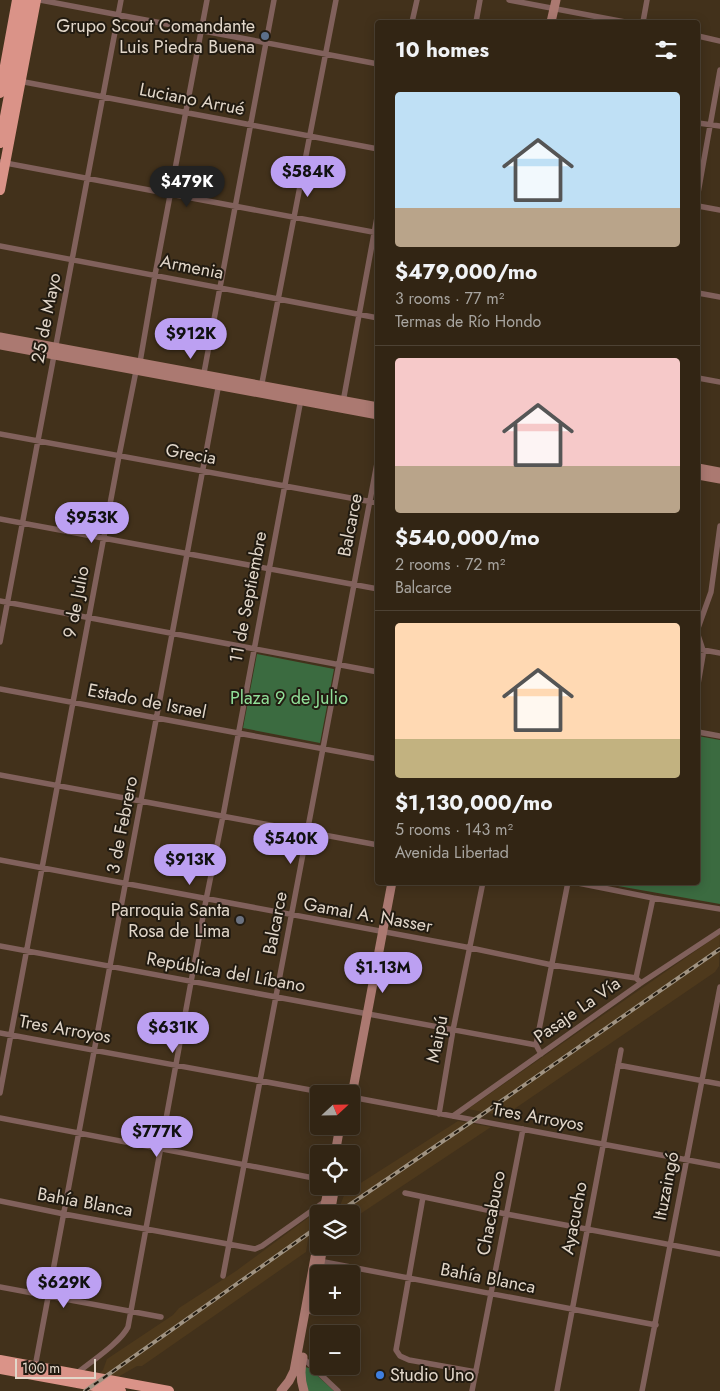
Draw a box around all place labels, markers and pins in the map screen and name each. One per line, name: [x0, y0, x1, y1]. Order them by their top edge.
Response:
place label: Grupo Scout Comandante Luis Piedra Buena: [56, 13, 255, 60]
marker: Grupo Scout Comandante Luis Piedra Buena: [259, 30, 271, 42]
pin: $584K: [273, 156, 343, 198]
pin: $479K: [152, 166, 222, 208]
pin: $912K: [156, 318, 226, 360]
pin: $953K: [57, 502, 127, 544]
pin: $540K: [256, 822, 326, 865]
pin: $913K: [155, 844, 225, 886]
place label: Parroquia Santa Rosa de Lima: [111, 897, 230, 944]
marker: Parroquia Santa Rosa de Lima: [234, 914, 246, 926]
pin: $1.13M: [342, 952, 424, 994]
pin: $631K: [138, 1012, 208, 1054]
pin: $777K: [122, 1116, 192, 1158]
pin: $629K: [29, 1266, 99, 1309]
place label: Studio Uno: [390, 1362, 475, 1388]
marker: Studio Uno: [374, 1369, 386, 1381]

